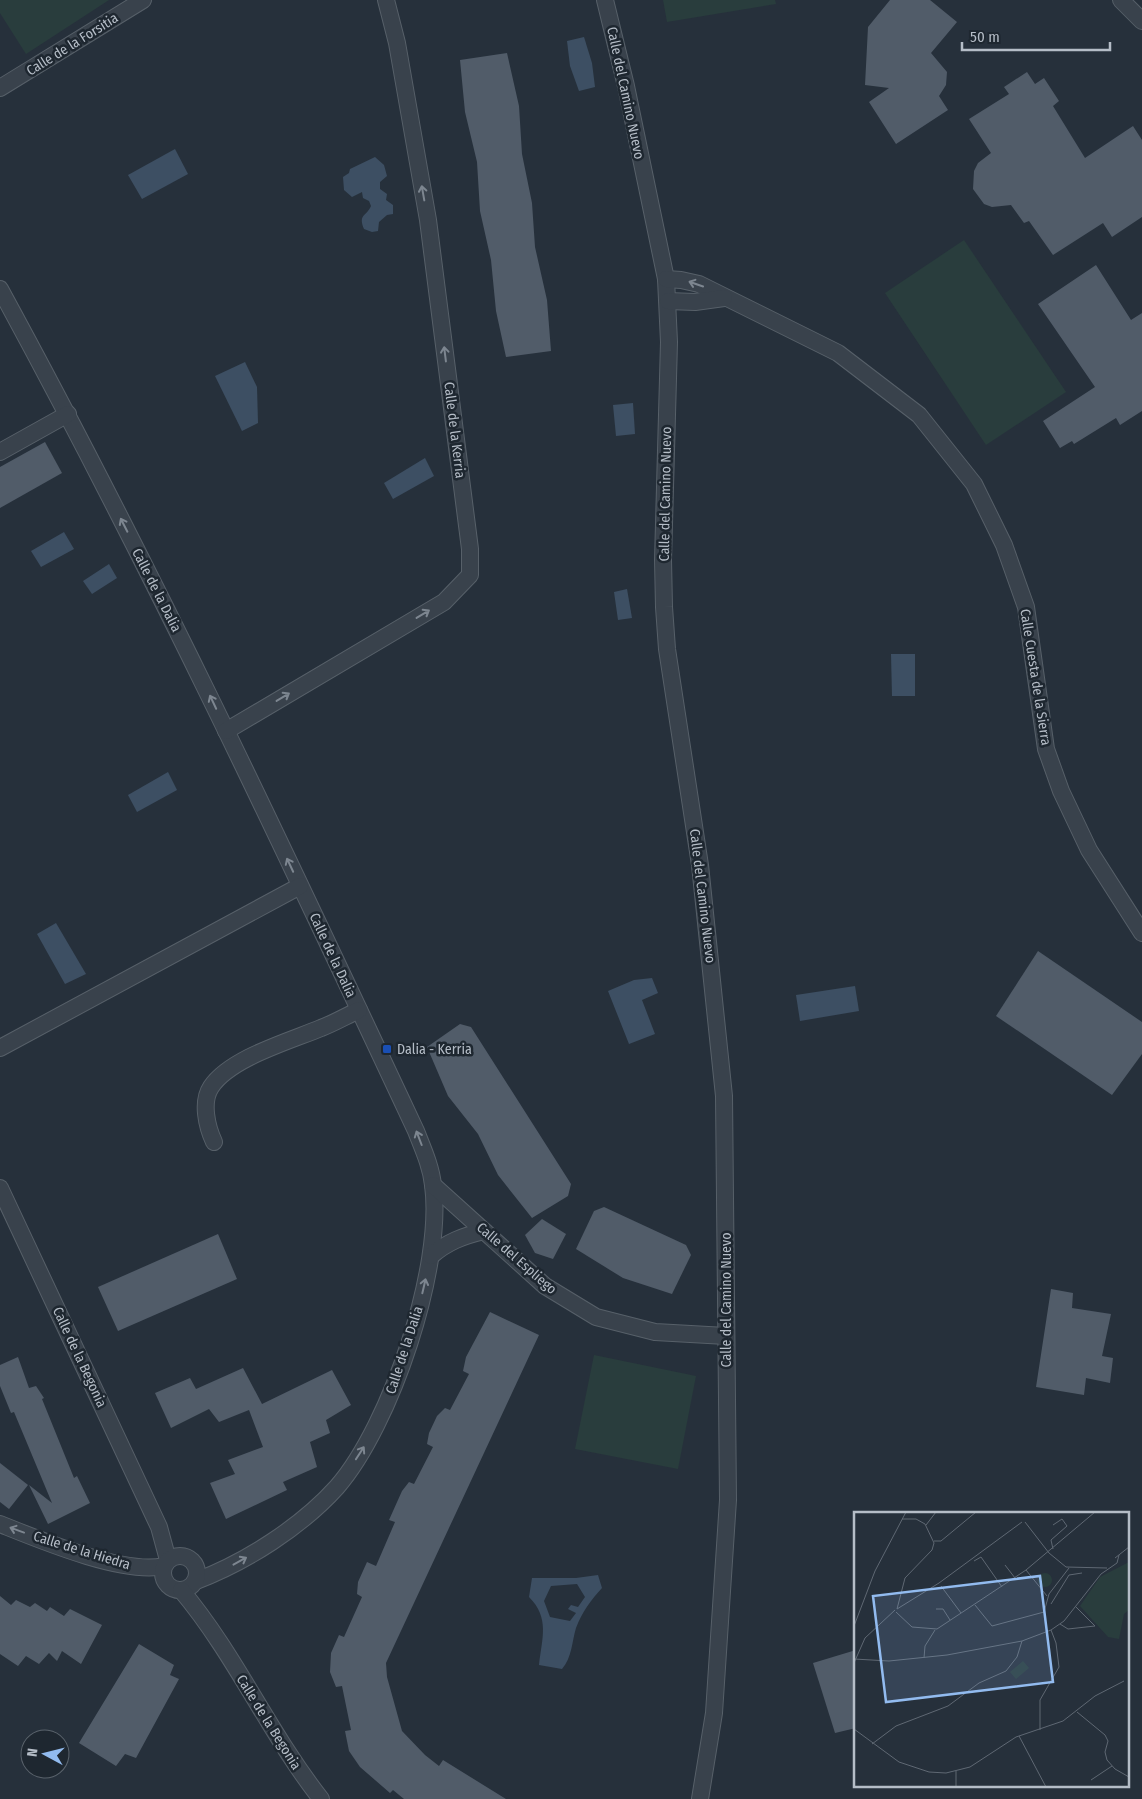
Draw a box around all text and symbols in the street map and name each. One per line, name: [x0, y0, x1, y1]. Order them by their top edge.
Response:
street label: Calle de la Forsitia: [23, 9, 121, 79]
scale bar: [962, 20, 1110, 52]
street label: Calle del Camino Nuevo: [603, 25, 648, 161]
text: 50 m: [970, 28, 1000, 46]
one-way arrow: [418, 185, 428, 201]
one-way arrow: [688, 279, 704, 289]
one-way arrow: [440, 346, 450, 362]
street label: Calle de la Kerria: [440, 381, 469, 479]
street label: Calle del Camino Nuevo: [656, 426, 675, 562]
one-way arrow: [119, 518, 128, 533]
street label: Calle de la Dalia: [128, 546, 185, 635]
street label: Calle Cuesta de la Sierra: [1016, 608, 1055, 747]
one-way arrow: [415, 609, 429, 619]
one-way arrow: [276, 692, 290, 702]
one-way arrow: [207, 695, 217, 710]
street label: Calle del Camino Nuevo: [686, 828, 719, 964]
one-way arrow: [284, 857, 294, 872]
street label: Calle de la Dalia: [306, 910, 360, 1000]
place label: Dalia - Kerria: [397, 1041, 472, 1058]
marker: Dalia - Kerria: [381, 1043, 393, 1055]
one-way arrow: [414, 1131, 423, 1146]
street label: Calle del Espliego: [473, 1219, 560, 1298]
street label: Calle del Camino Nuevo: [718, 1232, 735, 1368]
one-way arrow: [420, 1279, 429, 1295]
street label: Calle de la Begonia: [49, 1304, 110, 1410]
street label: Calle de la Dalia: [382, 1304, 427, 1396]
one-way arrow: [355, 1447, 365, 1461]
inset map: [854, 1512, 1130, 1786]
one-way arrow: [9, 1525, 25, 1534]
street label: Calle de la Hiedra: [31, 1528, 133, 1573]
one-way arrow: [233, 1555, 247, 1565]
street label: Calle de la Begonia: [233, 1672, 305, 1773]
north arrow: [20, 1729, 70, 1779]
text: N: [24, 1747, 42, 1758]

